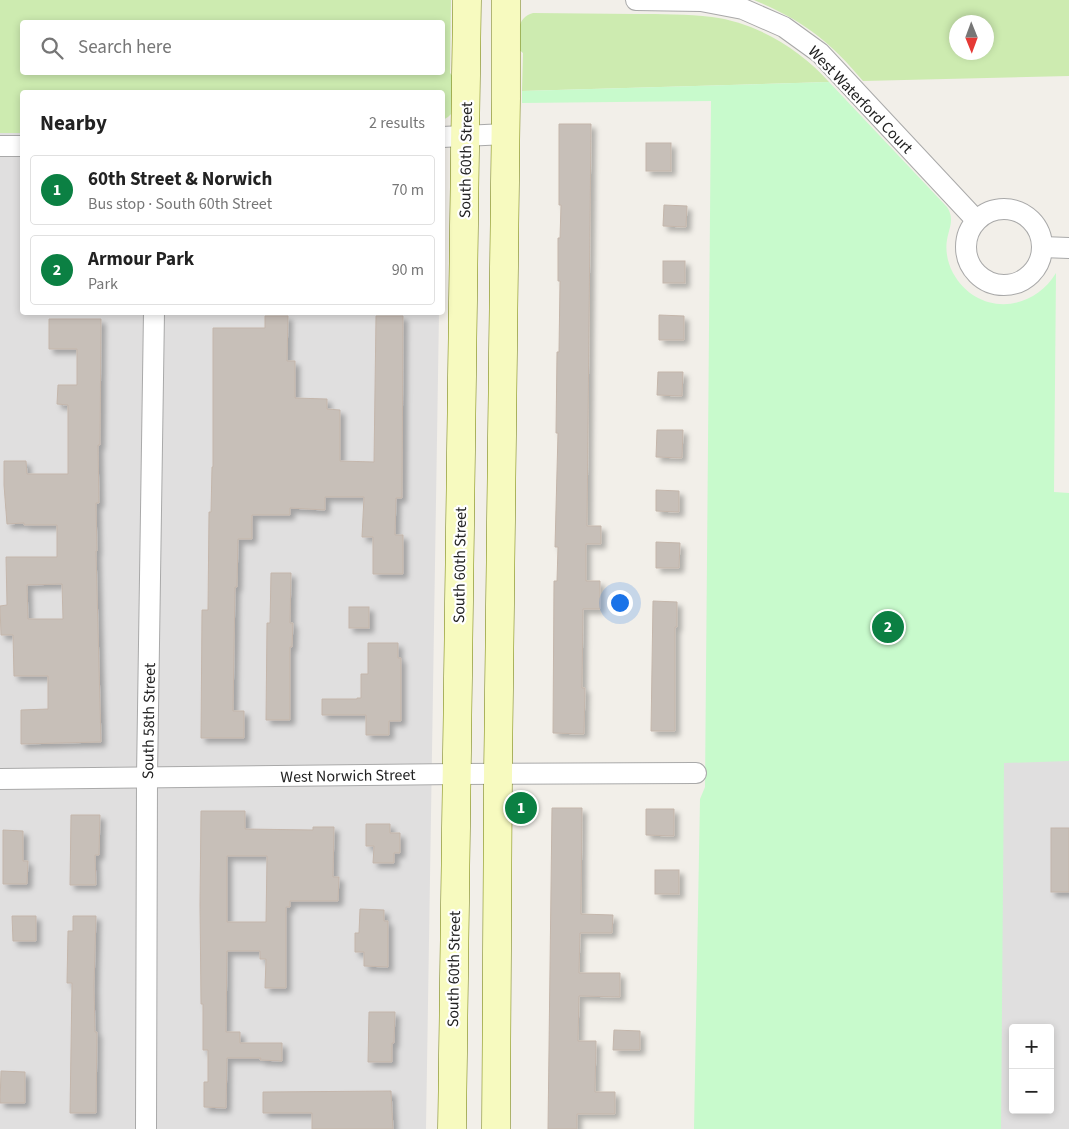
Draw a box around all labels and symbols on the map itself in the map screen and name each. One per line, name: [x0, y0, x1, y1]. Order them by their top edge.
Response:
north arrow: [949, 15, 994, 60]
street label: West Waterford Court: [803, 41, 918, 159]
street label: South 60th Street: [454, 101, 478, 218]
street label: South 60th Street: [448, 506, 472, 623]
your location: [607, 590, 633, 616]
pin: 2: [872, 608, 904, 646]
street label: South 58th Street: [137, 662, 161, 779]
street label: West Norwich Street: [280, 764, 416, 788]
pin: 1: [505, 789, 537, 827]
street label: South 60th Street: [442, 910, 466, 1027]

